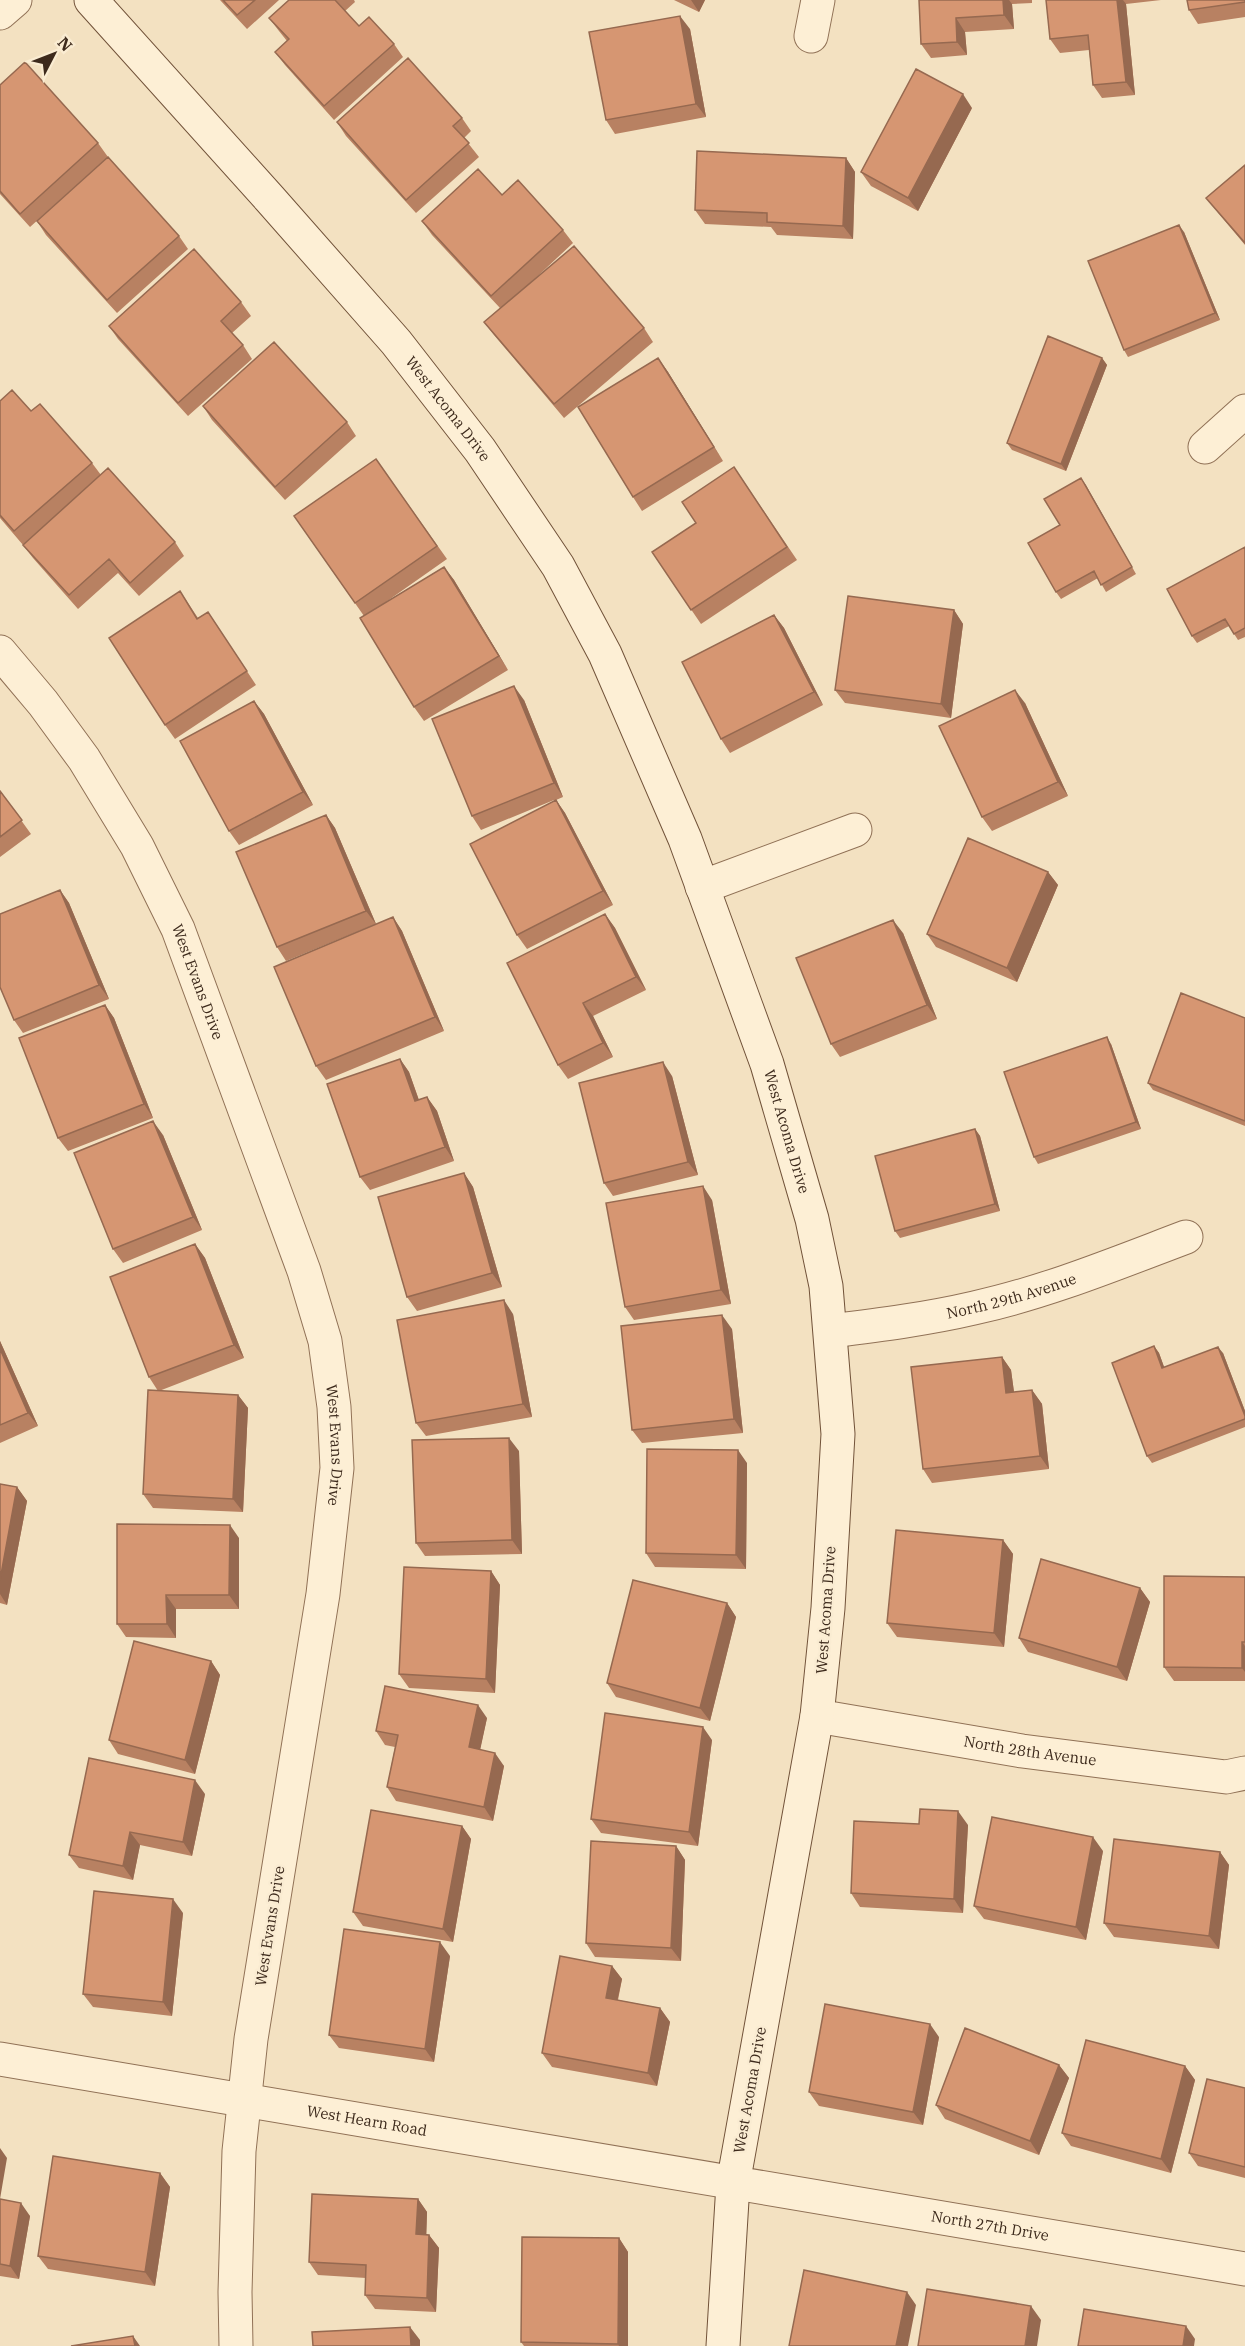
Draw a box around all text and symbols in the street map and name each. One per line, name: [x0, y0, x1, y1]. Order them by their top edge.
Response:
north arrow: [24, 24, 84, 84]
text: N: [53, 33, 77, 55]
street label: West Acoma Drive: [402, 352, 495, 465]
street label: West Evans Drive: [168, 921, 228, 1042]
street label: West Acoma Drive: [760, 1067, 814, 1196]
street label: North 29th Avenue: [945, 1269, 1079, 1323]
street label: West Evans Drive: [322, 1383, 347, 1507]
street label: West Acoma Drive: [812, 1545, 839, 1674]
street label: North 28th Avenue: [962, 1731, 1098, 1769]
street label: West Evans Drive: [251, 1864, 288, 1987]
street label: West Acoma Drive: [729, 2025, 770, 2155]
street label: West Hearn Road: [305, 2101, 428, 2140]
street label: North 27th Drive: [930, 2206, 1050, 2245]

